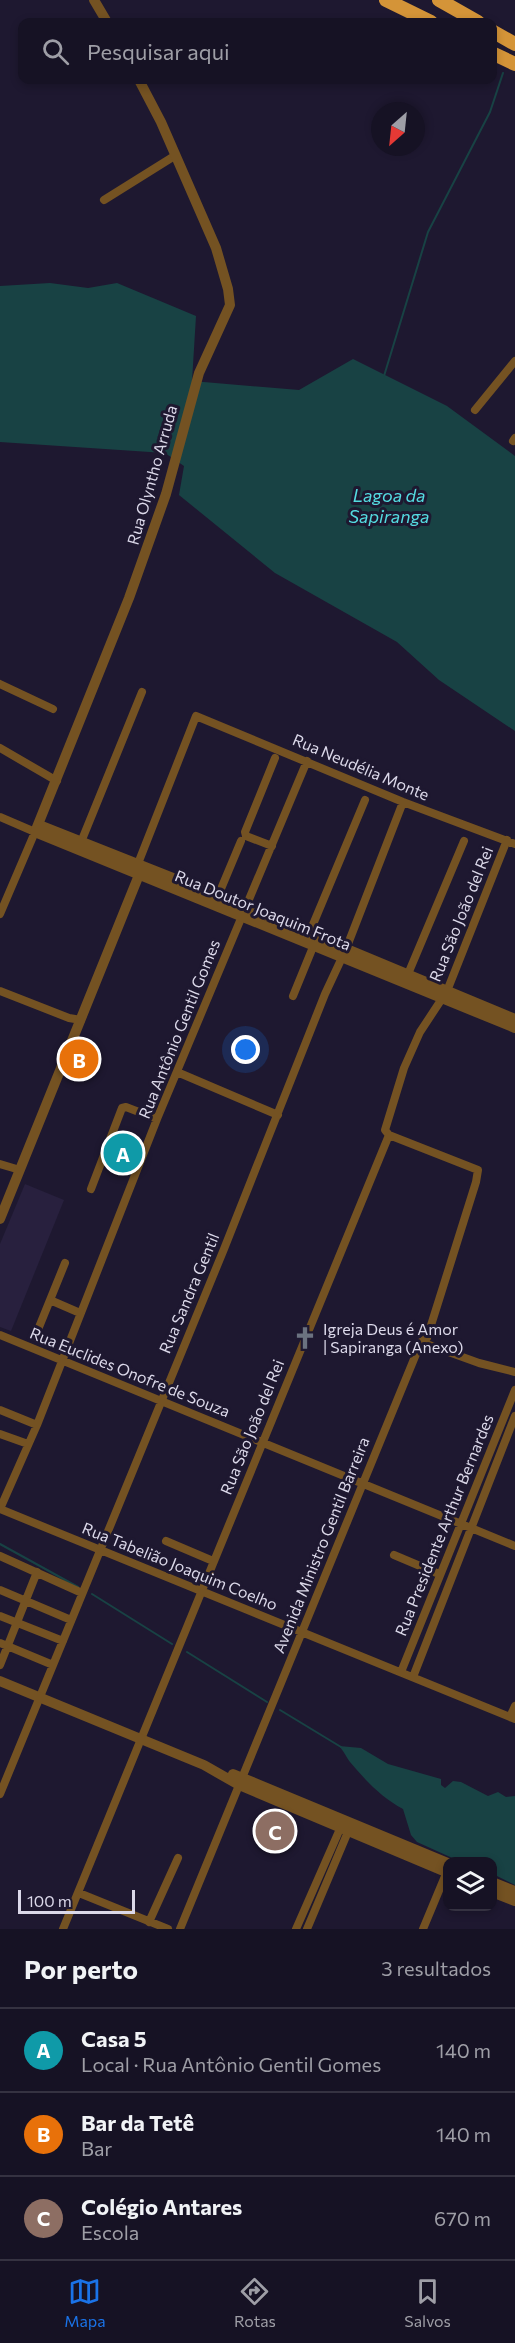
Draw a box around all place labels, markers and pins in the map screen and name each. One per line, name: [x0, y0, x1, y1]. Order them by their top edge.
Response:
pin: B: [60, 1036, 98, 1082]
pin: A: [104, 1130, 142, 1176]
place label: Igreja Deus é Amor | Sapiranga (Anexo): [323, 1319, 463, 1356]
church icon: Igreja Deus é Amor | Sapiranga (Anexo): [292, 1325, 318, 1351]
pin: C: [256, 1808, 294, 1854]

